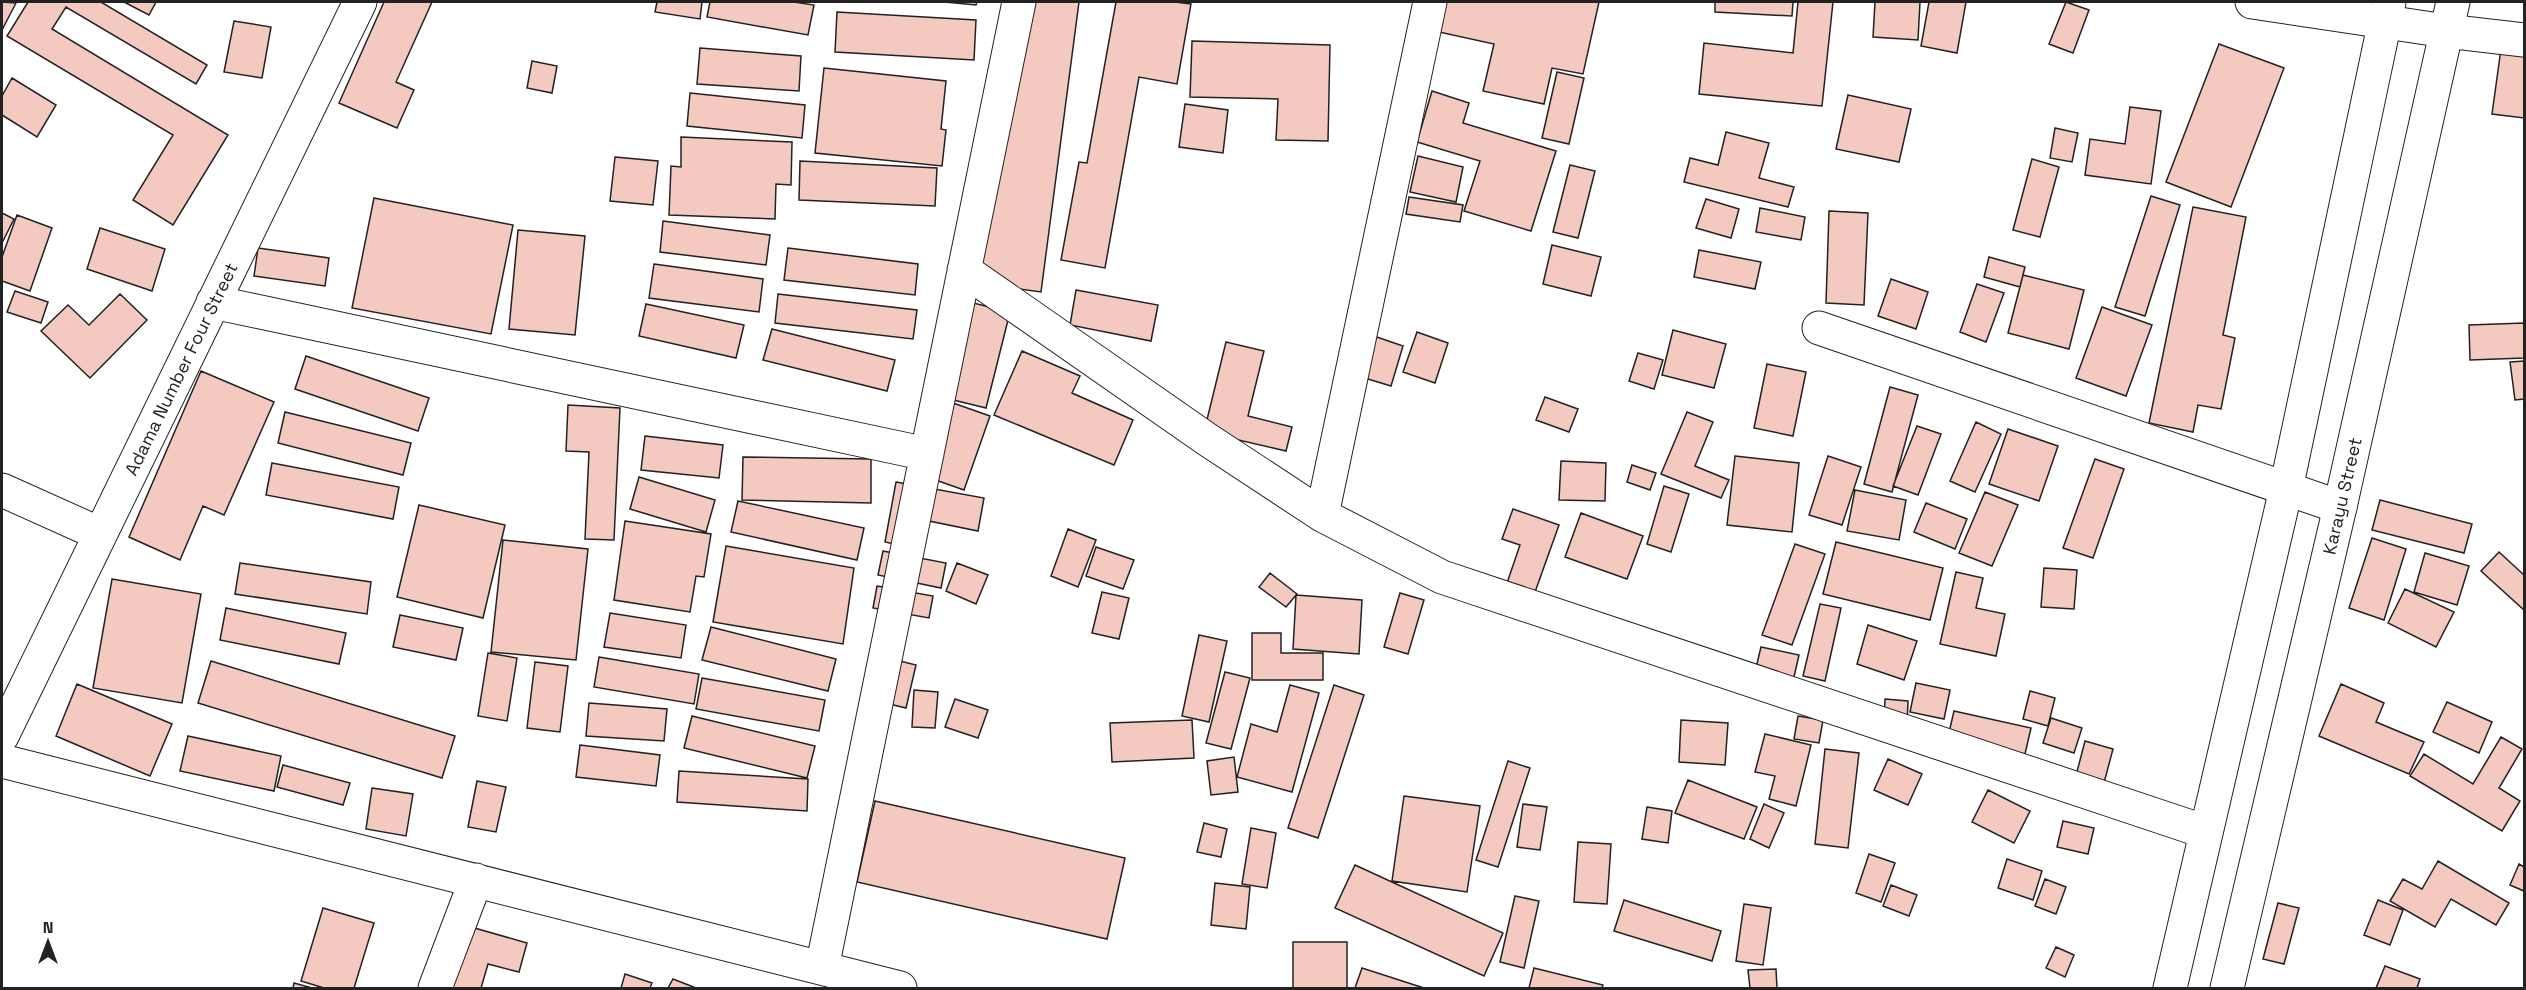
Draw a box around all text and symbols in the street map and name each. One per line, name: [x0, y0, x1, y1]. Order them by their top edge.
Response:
street label: Adama Number Four Street: [119, 259, 243, 479]
street label: Karayu Street: [2317, 435, 2367, 557]
north arrow: [18, 912, 78, 972]
text: N: [43, 917, 53, 938]

